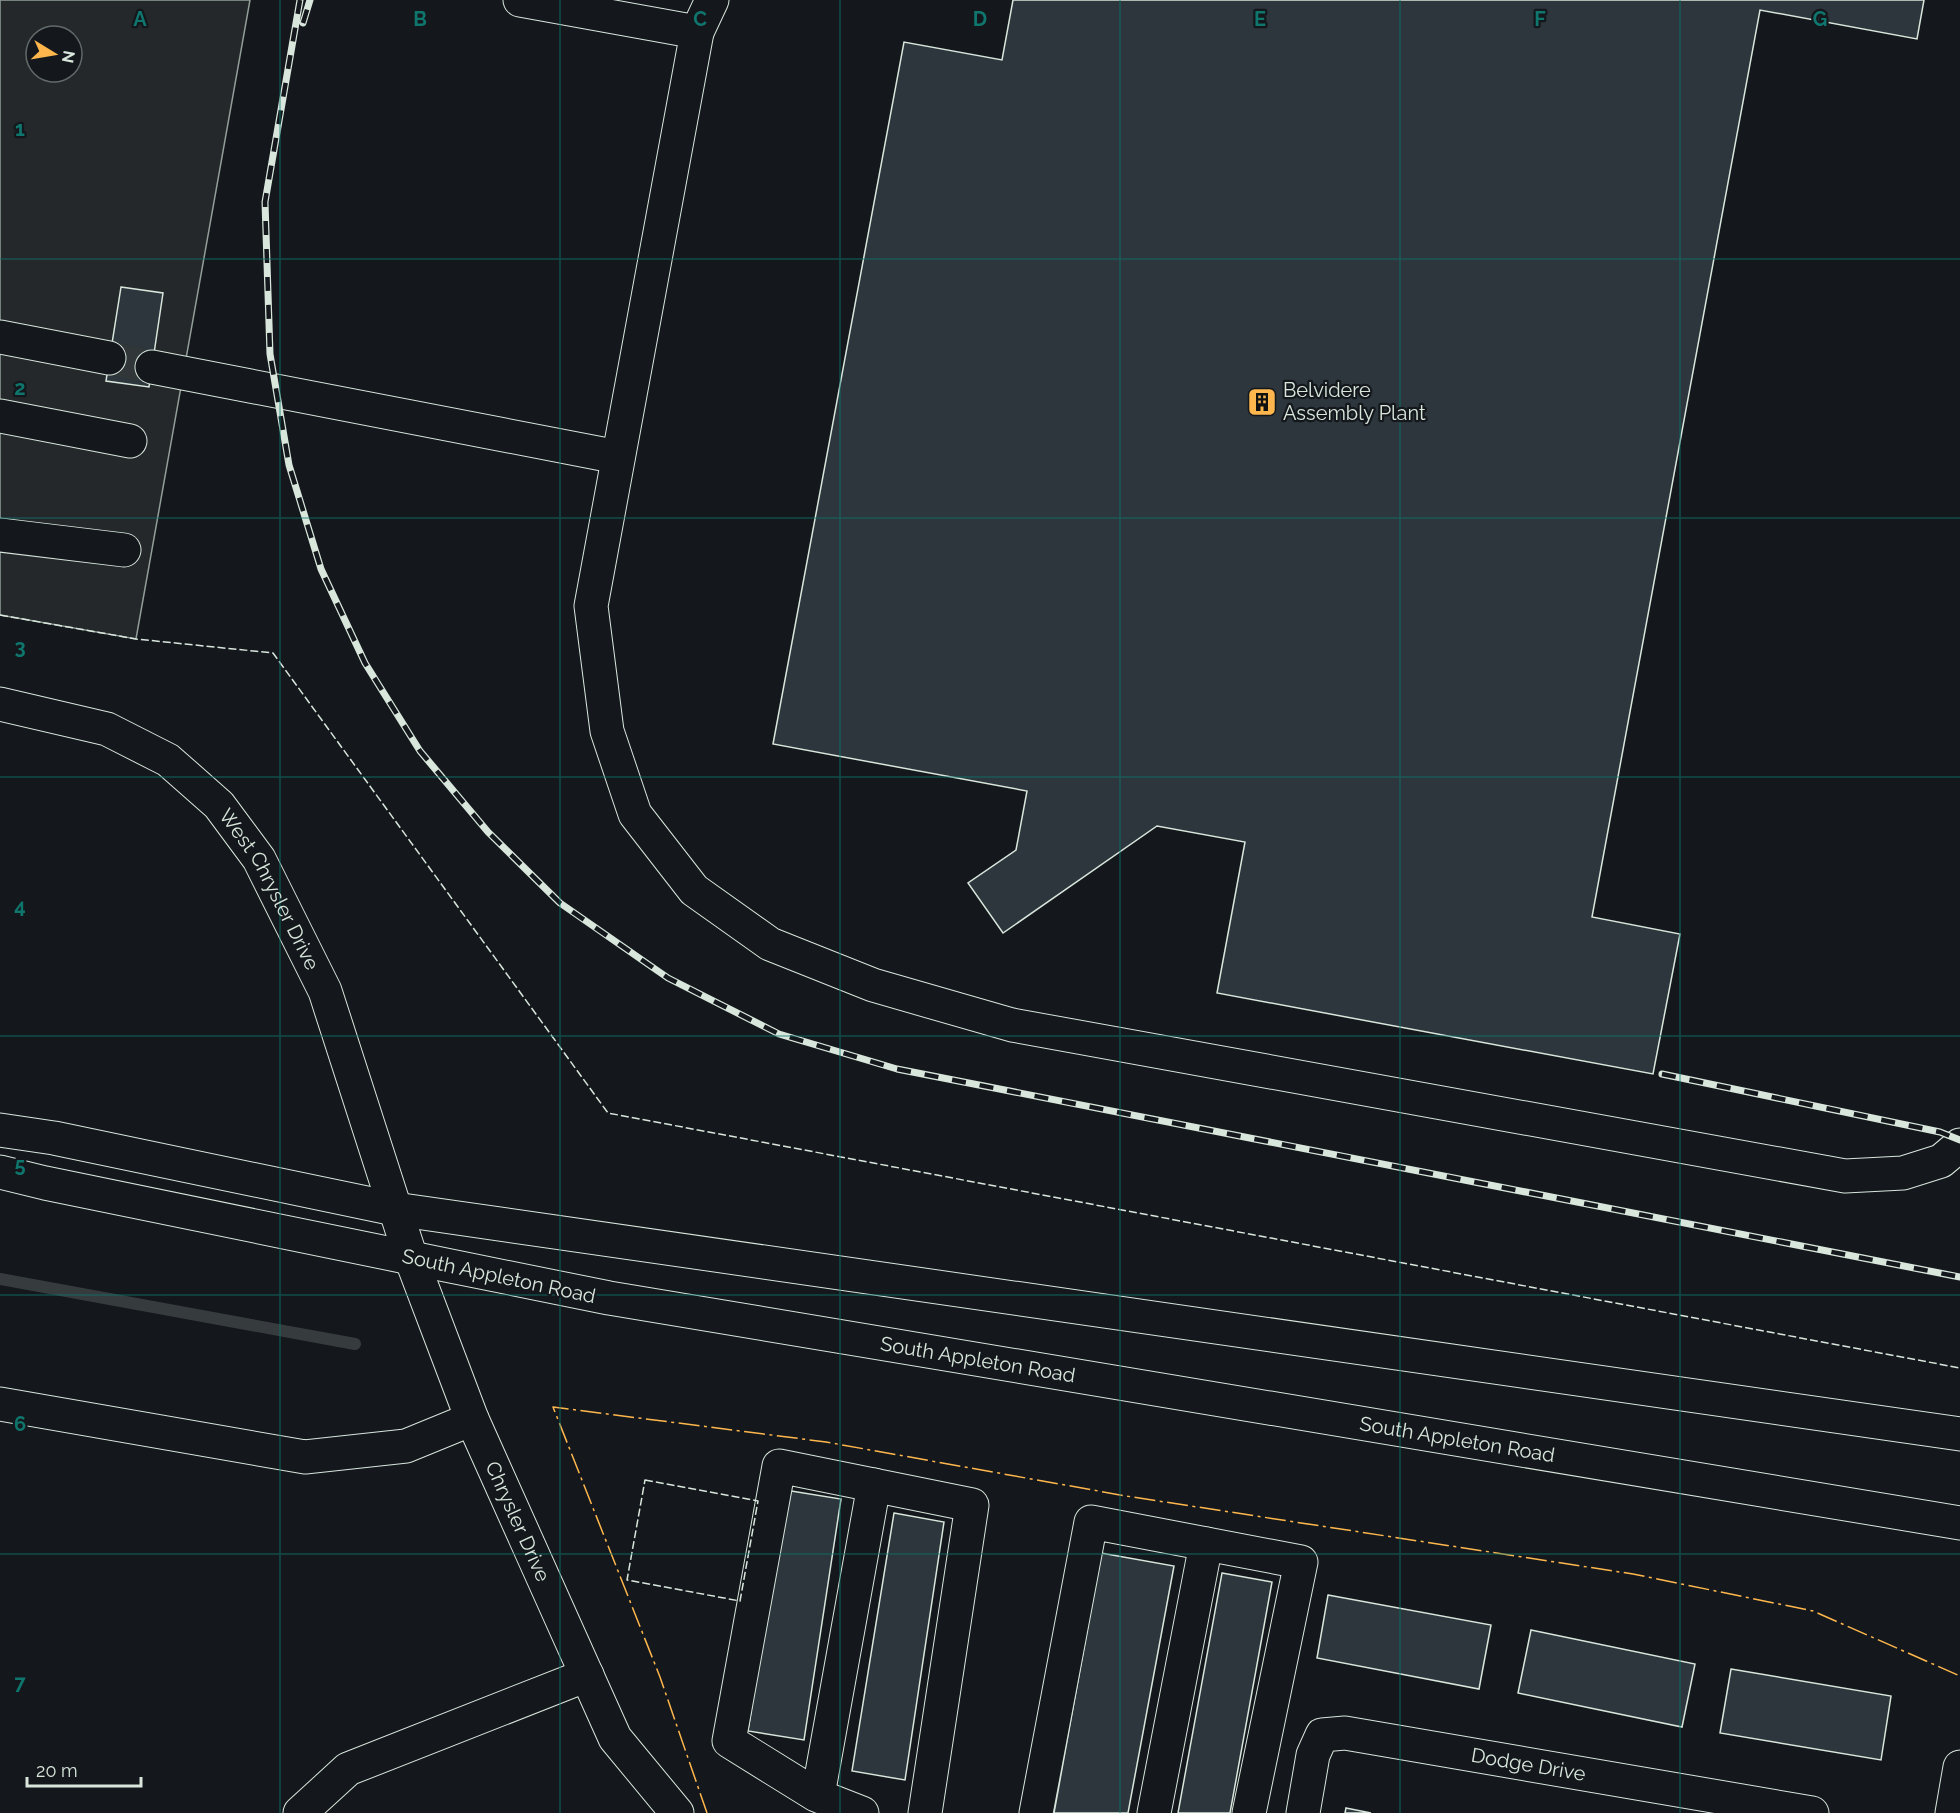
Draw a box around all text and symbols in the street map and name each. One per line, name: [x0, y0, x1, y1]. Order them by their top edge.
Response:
text: A: [133, 7, 147, 31]
text: B: [413, 7, 427, 31]
text: C: [693, 7, 707, 31]
text: D: [973, 7, 987, 31]
text: E: [1254, 7, 1266, 31]
text: F: [1534, 7, 1546, 31]
text: G: [1813, 7, 1827, 31]
north arrow: [24, 24, 84, 84]
text: N: [58, 49, 79, 65]
text: 1: [15, 117, 25, 141]
text: 2: [14, 376, 26, 400]
place label: Belvidere Assembly Plant: [1283, 378, 1426, 425]
building icon: Belvidere Assembly Plant: [1246, 386, 1278, 418]
text: 3: [14, 635, 26, 659]
street label: West Chrysler Drive: [214, 804, 325, 974]
text: 4: [14, 894, 26, 918]
text: 5: [14, 1153, 26, 1177]
street label: South Appleton Road: [400, 1244, 598, 1308]
street label: South Appleton Road: [879, 1331, 1077, 1387]
street label: South Appleton Road: [1358, 1411, 1557, 1467]
text: 6: [14, 1412, 26, 1436]
street label: Chrysler Drive: [480, 1457, 555, 1586]
text: 7: [14, 1671, 26, 1695]
street label: Dodge Drive: [1469, 1743, 1588, 1786]
scale bar: [27, 1750, 141, 1788]
text: 20 m: [36, 1760, 78, 1781]

